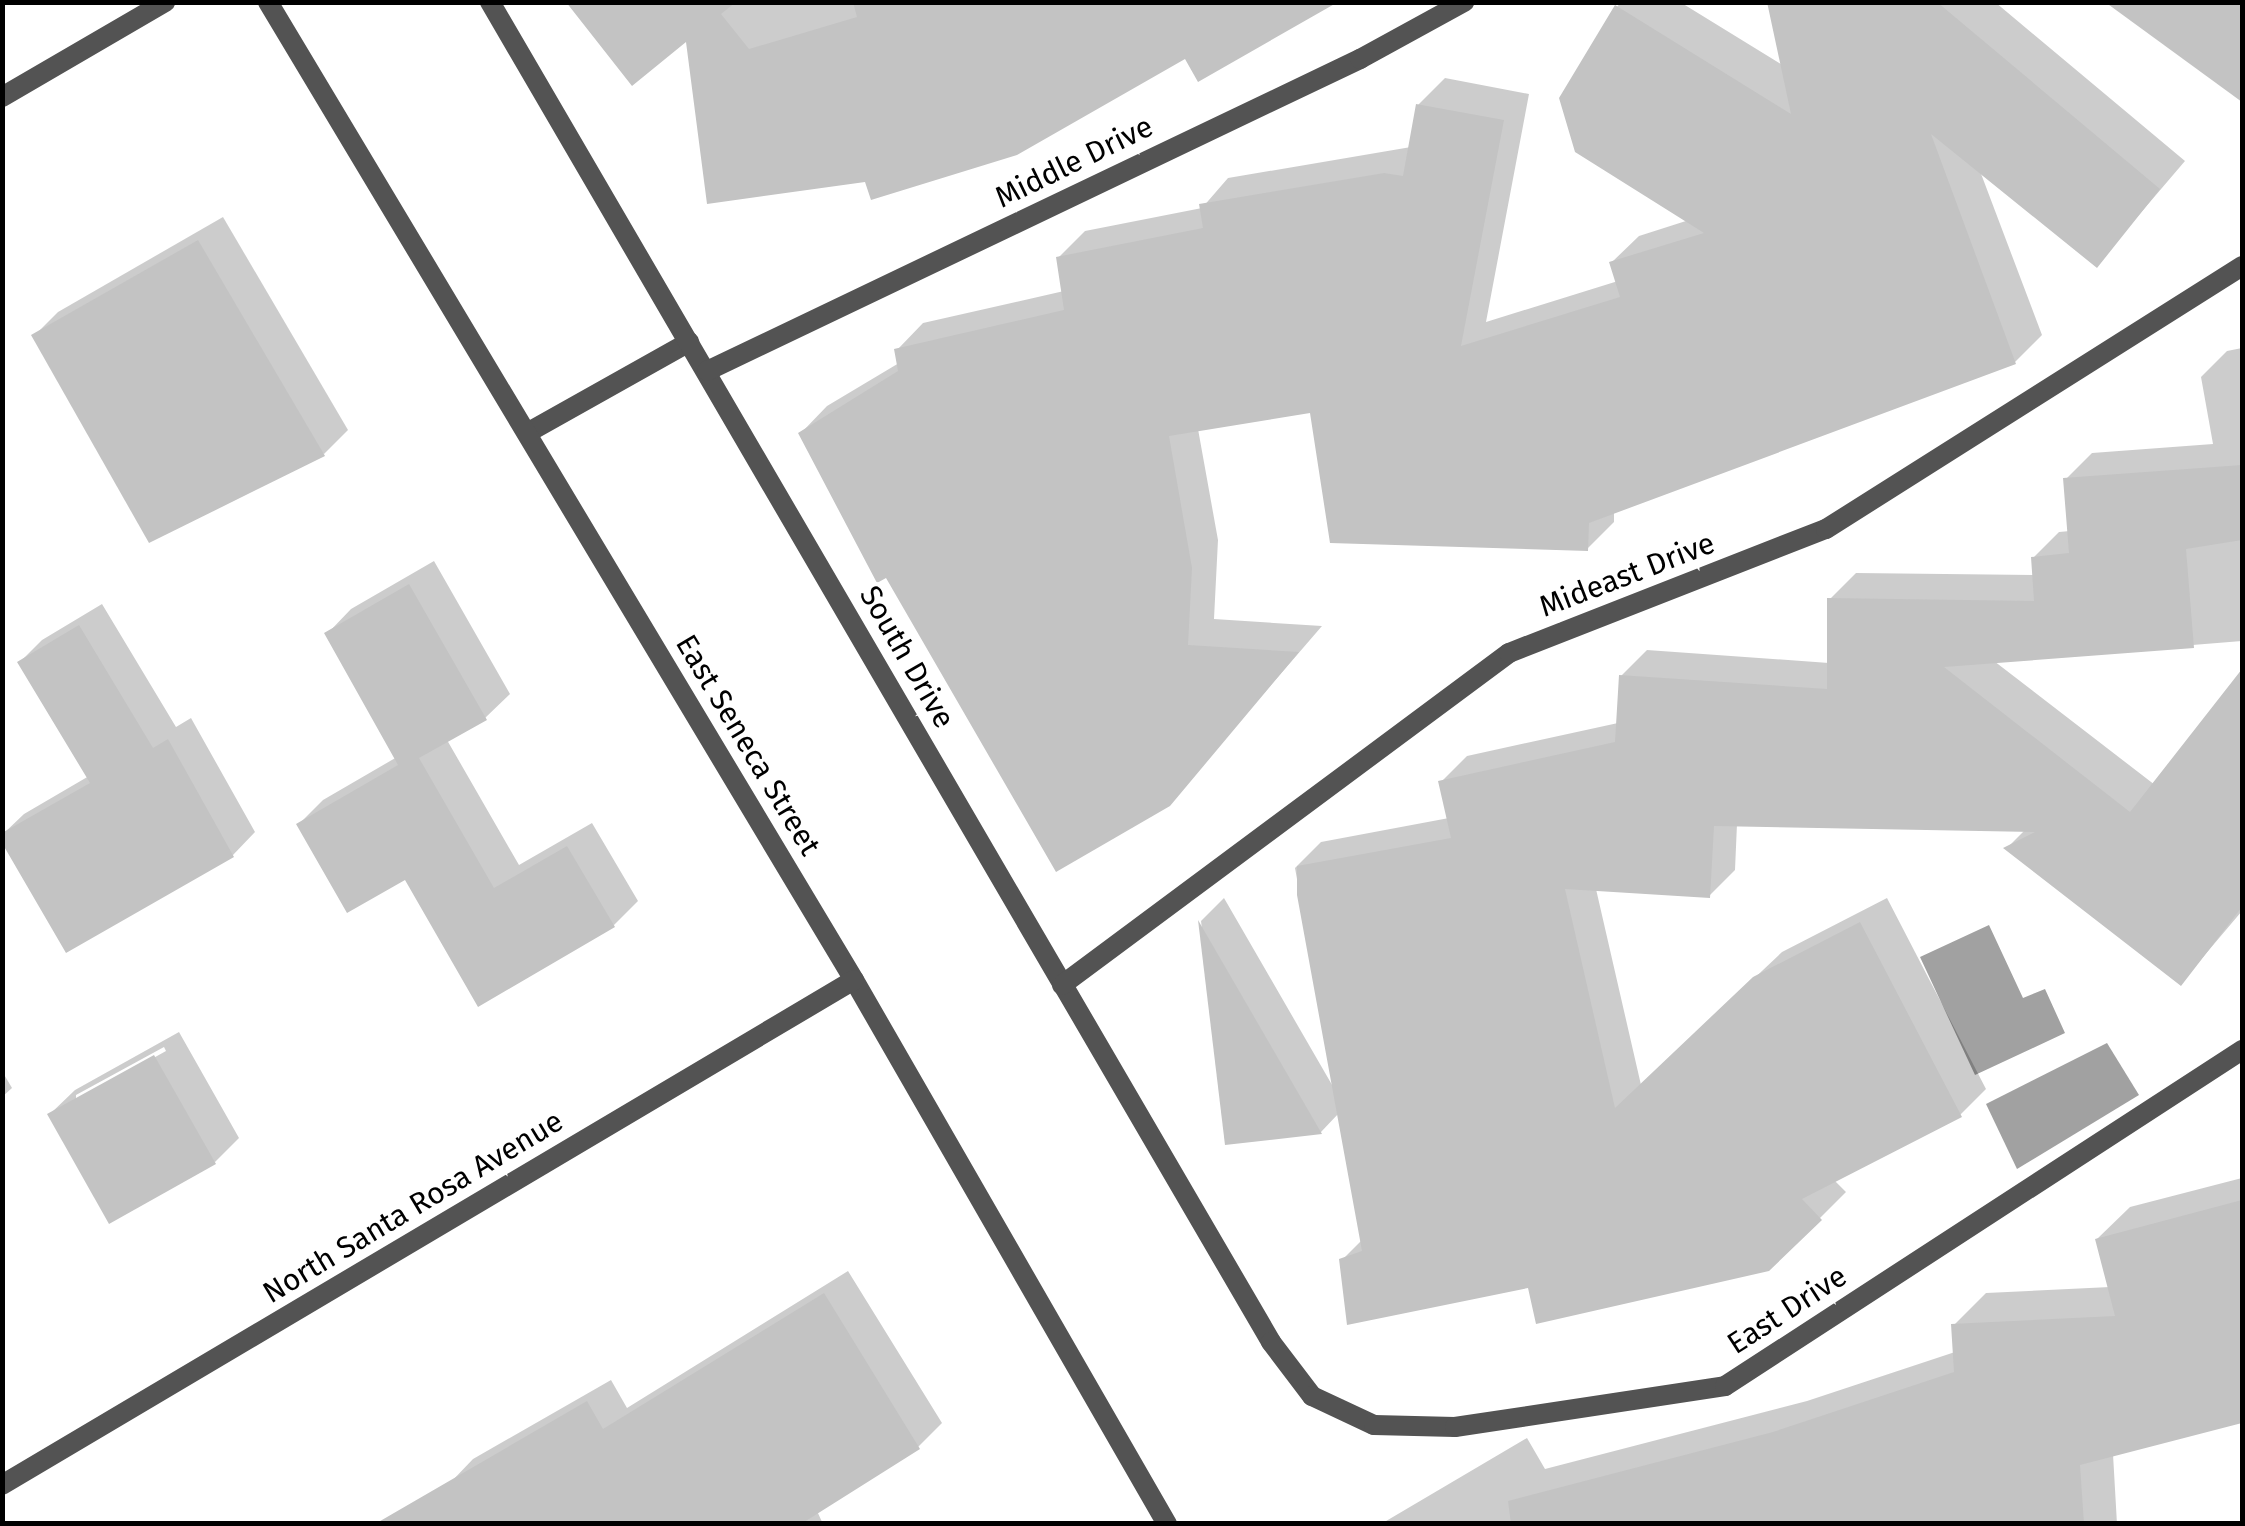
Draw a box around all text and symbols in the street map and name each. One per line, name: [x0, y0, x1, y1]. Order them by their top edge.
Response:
street label: Middle Drive: [989, 108, 1159, 216]
street label: Mideast Drive: [1534, 525, 1720, 625]
street label: South Drive: [852, 580, 962, 734]
street label: East Seneca Street: [668, 628, 828, 862]
street label: North Santa Rosa Avenue: [256, 1103, 570, 1311]
street label: East Drive: [1721, 1258, 1853, 1362]

